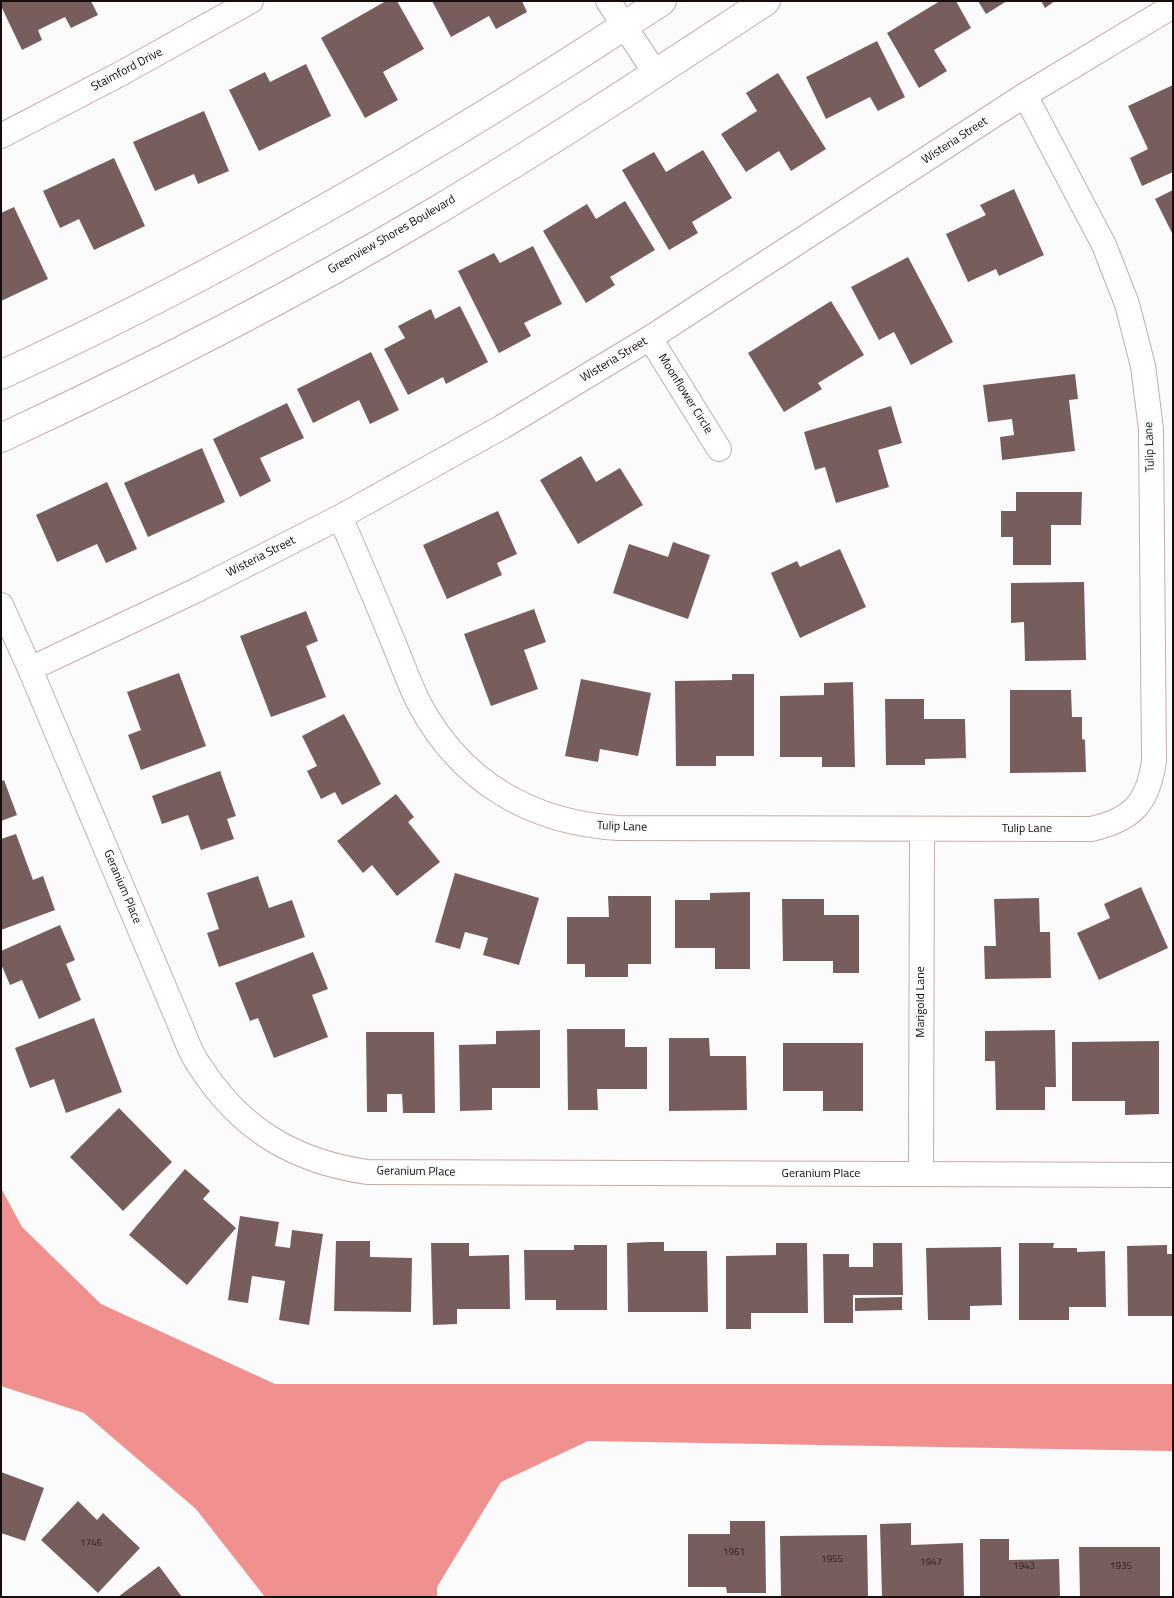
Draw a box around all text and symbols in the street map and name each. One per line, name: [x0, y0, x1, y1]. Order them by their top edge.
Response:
street label: Staimford Drive: [89, 45, 165, 95]
street label: Wisteria Street: [919, 114, 991, 168]
street label: Greenview Shores Boulevard: [326, 193, 458, 277]
street label: Wisteria Street: [578, 334, 650, 386]
street label: Moonflower Circle: [655, 351, 715, 437]
street label: Tulip Lane: [1142, 422, 1158, 472]
street label: Wisteria Street: [224, 533, 298, 581]
street label: Tulip Lane: [597, 819, 647, 835]
street label: Tulip Lane: [1002, 822, 1052, 836]
street label: Geranium Place: [100, 848, 144, 926]
street label: Marigold Lane: [914, 966, 928, 1038]
street label: Geranium Place: [376, 1164, 456, 1180]
street label: Geranium Place: [782, 1167, 860, 1181]
house number: 1746: [80, 1538, 102, 1550]
house number: 1961: [723, 1547, 745, 1559]
house number: 1955: [821, 1554, 843, 1566]
house number: 1947: [920, 1557, 942, 1569]
house number: 1943: [1013, 1561, 1035, 1573]
house number: 1935: [1110, 1561, 1132, 1573]

